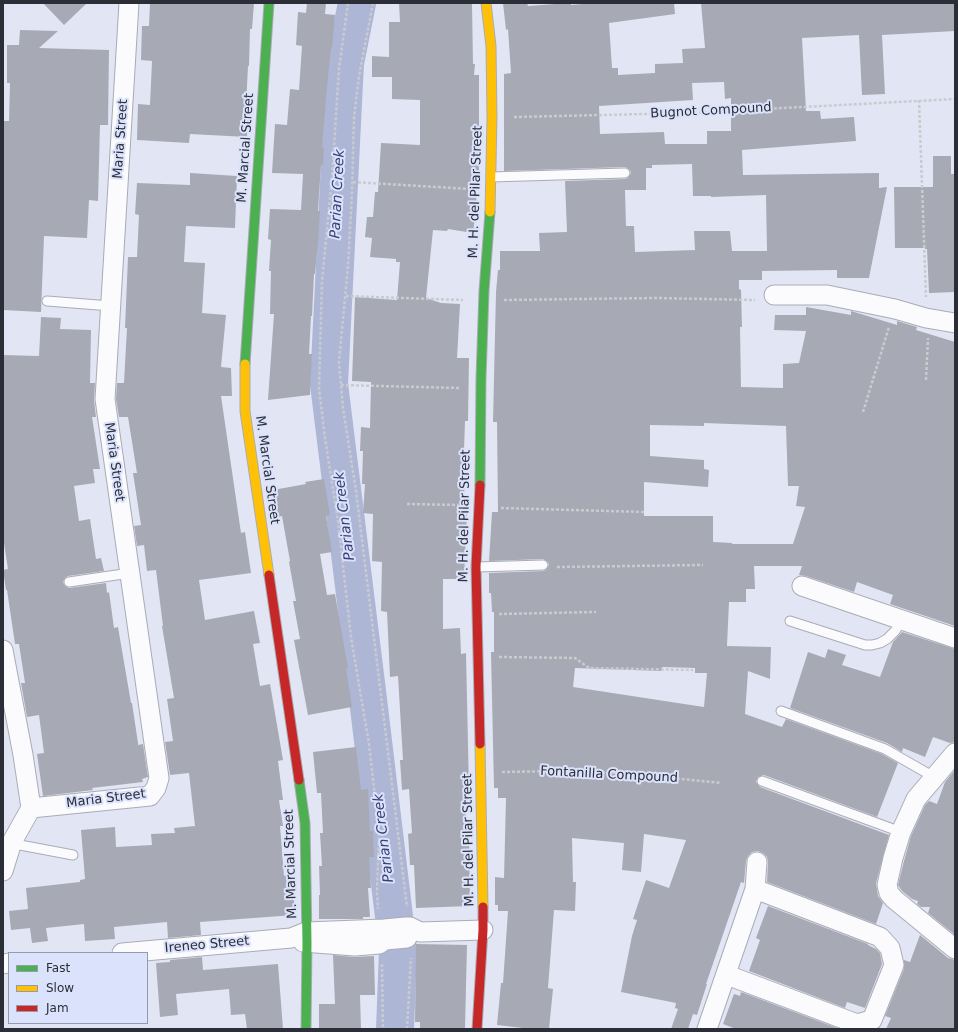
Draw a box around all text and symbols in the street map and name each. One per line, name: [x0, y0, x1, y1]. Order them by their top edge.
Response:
street label: M. Marcial Street: [234, 93, 258, 203]
street label: Maria Street: [110, 99, 132, 179]
street label: Bugnot Compound: [650, 100, 772, 122]
street label: M. H. del Pilar Street: [466, 125, 486, 259]
water label: Parian Creek: [327, 149, 349, 239]
street label: M. Marcial Street: [252, 415, 282, 525]
street label: Maria Street: [101, 421, 127, 503]
street label: M. H. del Pilar Street: [456, 449, 474, 583]
water label: Parian Creek: [331, 471, 359, 561]
street label: Fontanilla Compound: [540, 764, 678, 786]
street label: M. H. del Pilar Street: [460, 773, 478, 907]
street label: Maria Street: [65, 786, 147, 812]
water label: Parian Creek: [370, 793, 398, 883]
street label: M. Marcial Street: [281, 809, 301, 919]
street label: Ireneo Street: [164, 934, 250, 956]
legend: [8, 952, 148, 1024]
text: Fast: [46, 961, 70, 975]
text: Slow: [46, 981, 74, 995]
text: Jam: [46, 1001, 69, 1015]

